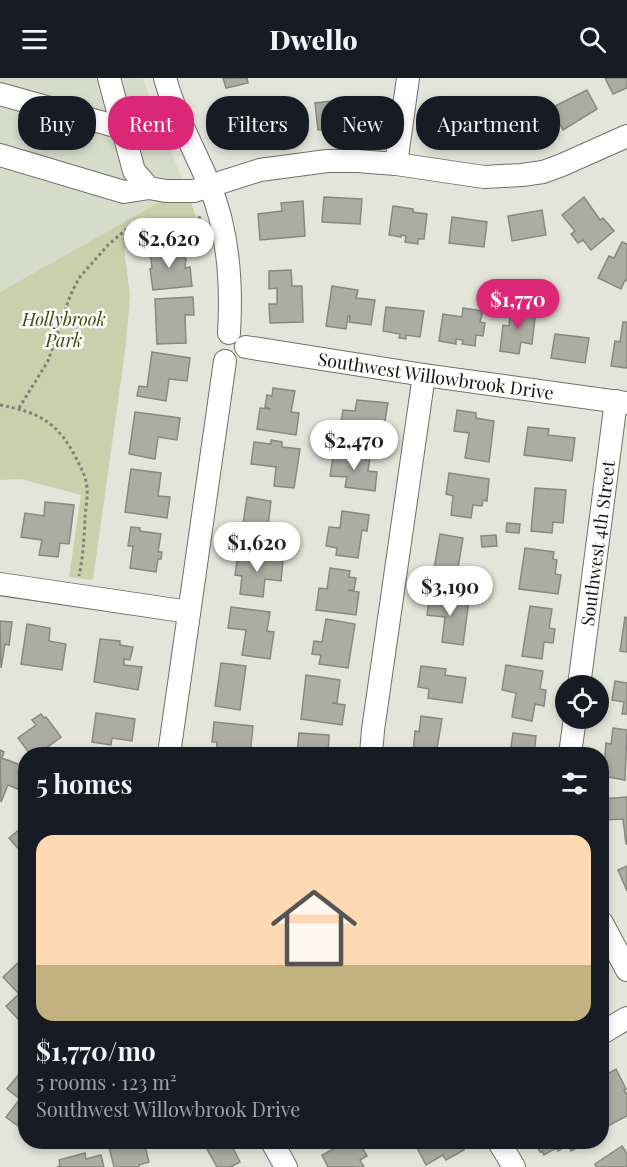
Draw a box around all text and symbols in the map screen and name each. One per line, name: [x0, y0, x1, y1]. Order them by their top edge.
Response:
text: Dwello: [269, 21, 358, 57]
icon: menu: [18, 23, 51, 56]
icon: search: [576, 23, 609, 56]
chip: Buy: [18, 96, 96, 150]
chip: Rent: [108, 96, 194, 150]
chip: Filters: [206, 96, 309, 150]
chip: New: [321, 96, 404, 150]
chip: Apartment: [416, 96, 560, 150]
pin: $2,620: [120, 218, 218, 269]
text: $2,620: [138, 224, 200, 251]
pin: $1,770: [469, 279, 567, 330]
text: $1,770: [490, 285, 546, 312]
park label: Hollybrook Park: [21, 307, 106, 352]
street label: Southwest Willowbrook Drive: [316, 346, 555, 405]
pin: $2,470: [305, 420, 403, 471]
text: $2,470: [324, 426, 384, 453]
street label: Southwest 4th Street: [575, 458, 620, 627]
pin: $1,620: [208, 522, 306, 573]
text: $1,620: [227, 528, 287, 555]
pin: $3,190: [401, 566, 499, 617]
text: $3,190: [421, 572, 479, 599]
map controls: [555, 675, 609, 729]
button: locate: [555, 675, 609, 729]
text: 5 homes: [36, 766, 132, 801]
icon: filters: [558, 767, 591, 800]
icon: home: [260, 874, 368, 982]
text: $1,770/mo: [36, 1033, 156, 1068]
text: 5 rooms · 123 m²: [36, 1068, 177, 1095]
text: Southwest Willowbrook Drive: [36, 1095, 300, 1122]

